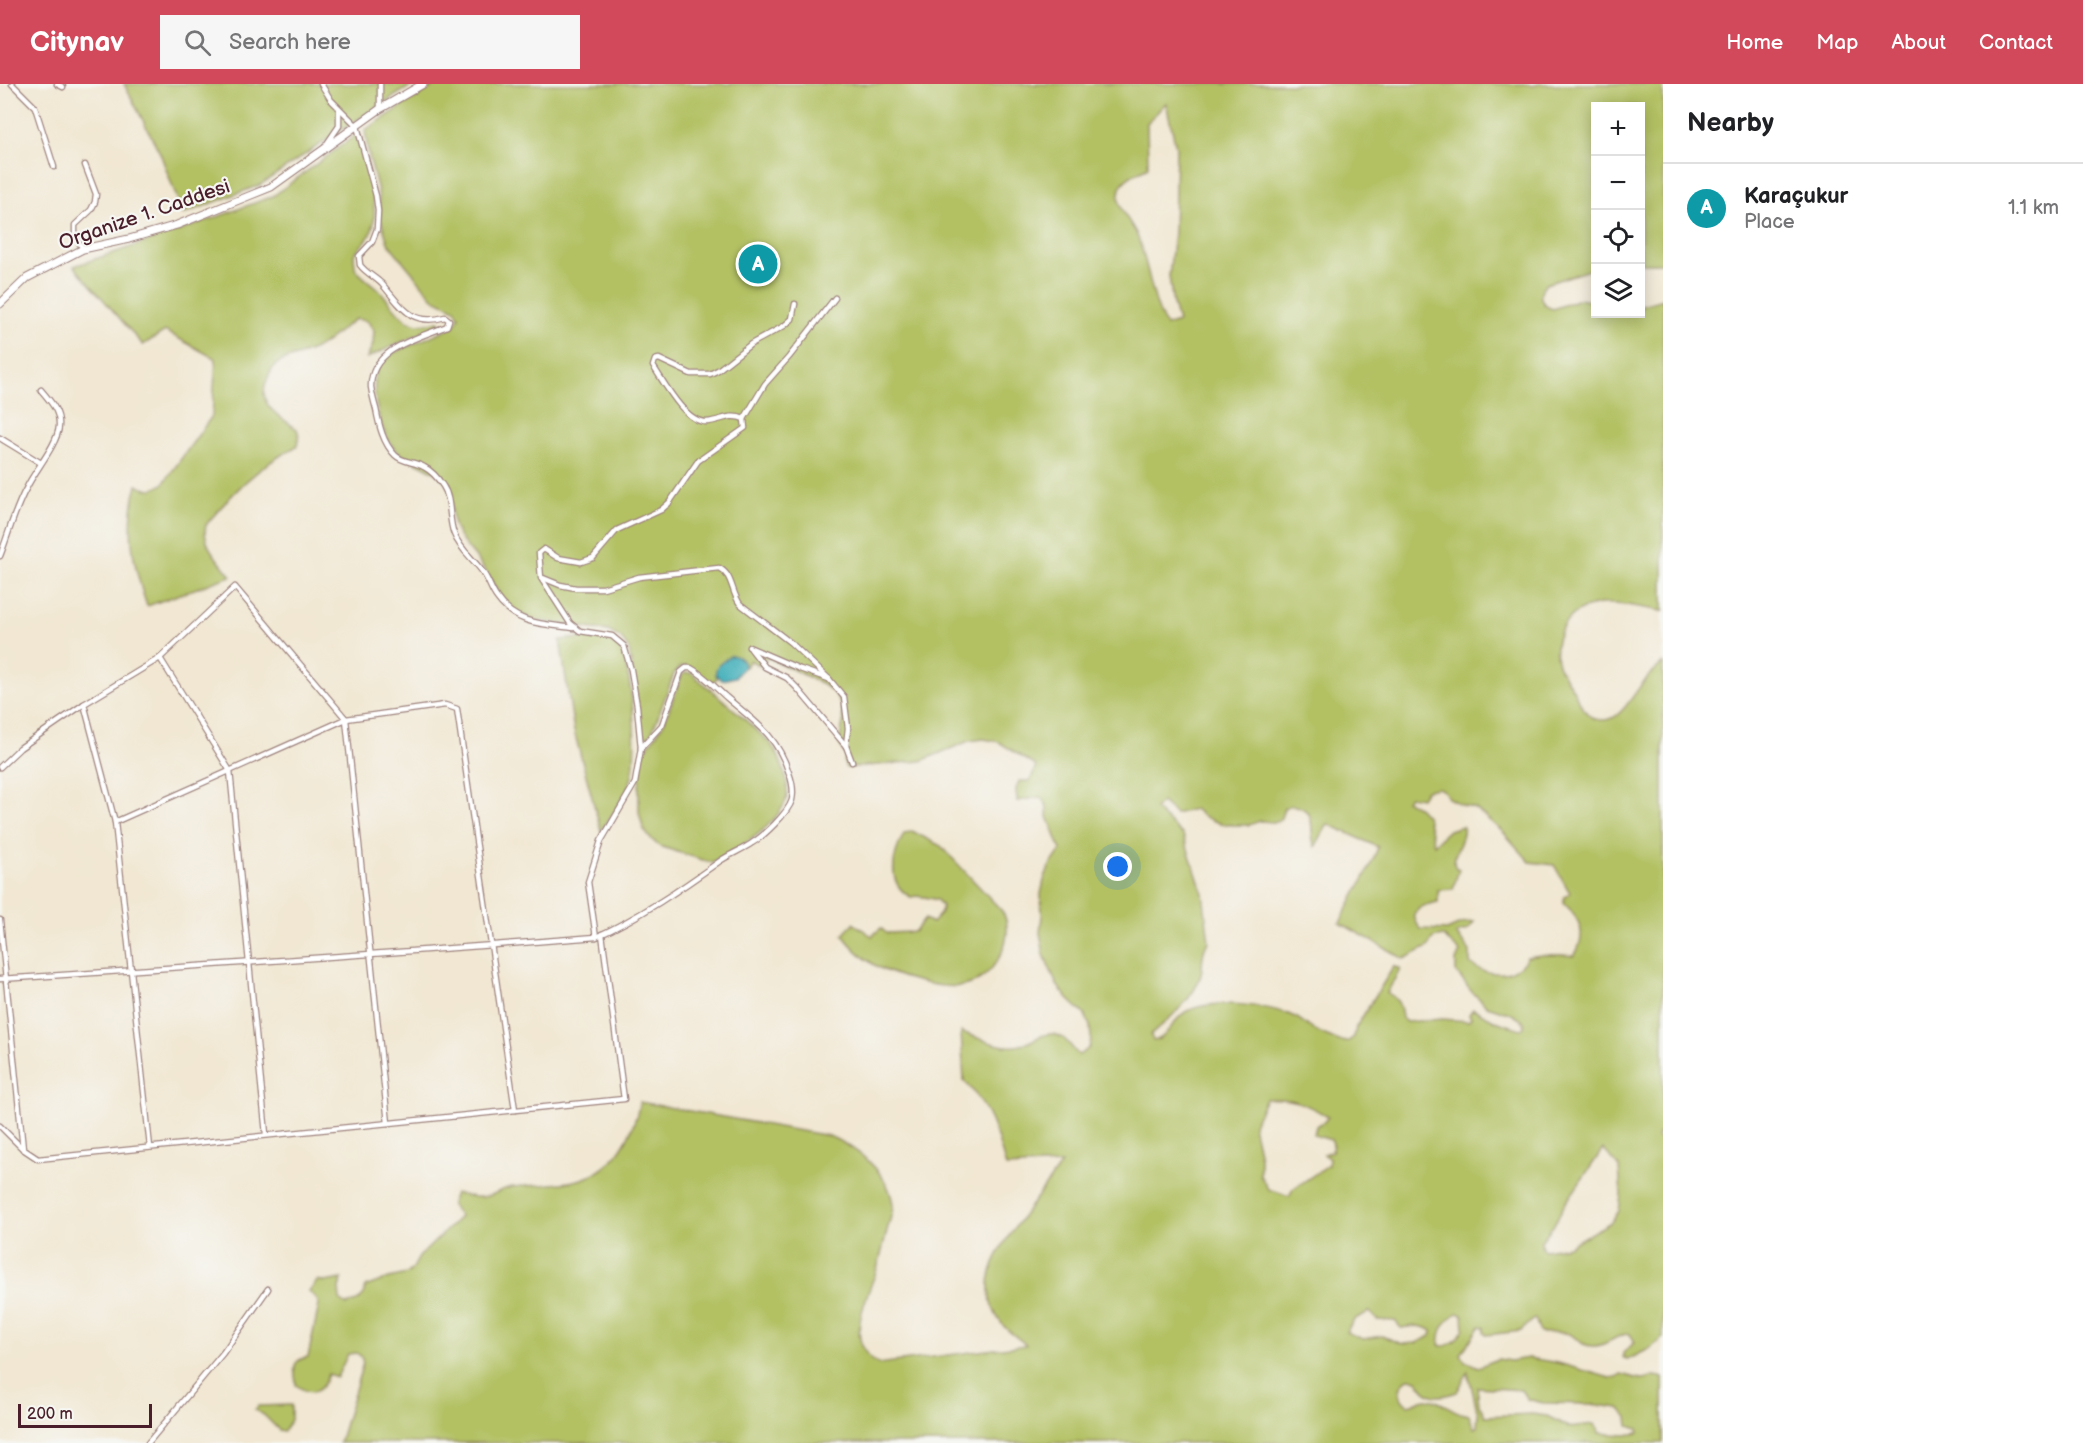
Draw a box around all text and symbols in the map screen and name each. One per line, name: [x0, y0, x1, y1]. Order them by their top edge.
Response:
search box: [160, 15, 580, 69]
text: Citynav: [30, 26, 124, 59]
icon: search: [181, 26, 214, 59]
text: Search here: [229, 29, 351, 56]
text: Home: [1726, 30, 1783, 55]
text: Map: [1816, 30, 1858, 55]
text: About: [1891, 30, 1946, 55]
text: Contact: [1979, 30, 2053, 55]
map controls: [1591, 102, 1645, 318]
button: +: [1591, 102, 1645, 156]
text: Nearby: [1687, 108, 1774, 139]
button: −: [1591, 156, 1645, 210]
street label: Organize 1. Caddesi: [56, 174, 233, 255]
text: Karaçukur: [1744, 183, 1848, 210]
text: A: [1700, 196, 1713, 220]
text: 1.1 km: [2008, 196, 2059, 220]
button: locate: [1591, 210, 1645, 264]
text: Place: [1744, 210, 1795, 234]
pin: A: [738, 242, 777, 286]
button: layers: [1591, 264, 1645, 318]
your location: [1103, 852, 1132, 881]
scale bar: [18, 1401, 152, 1428]
text: 200 m: [27, 1405, 73, 1424]

